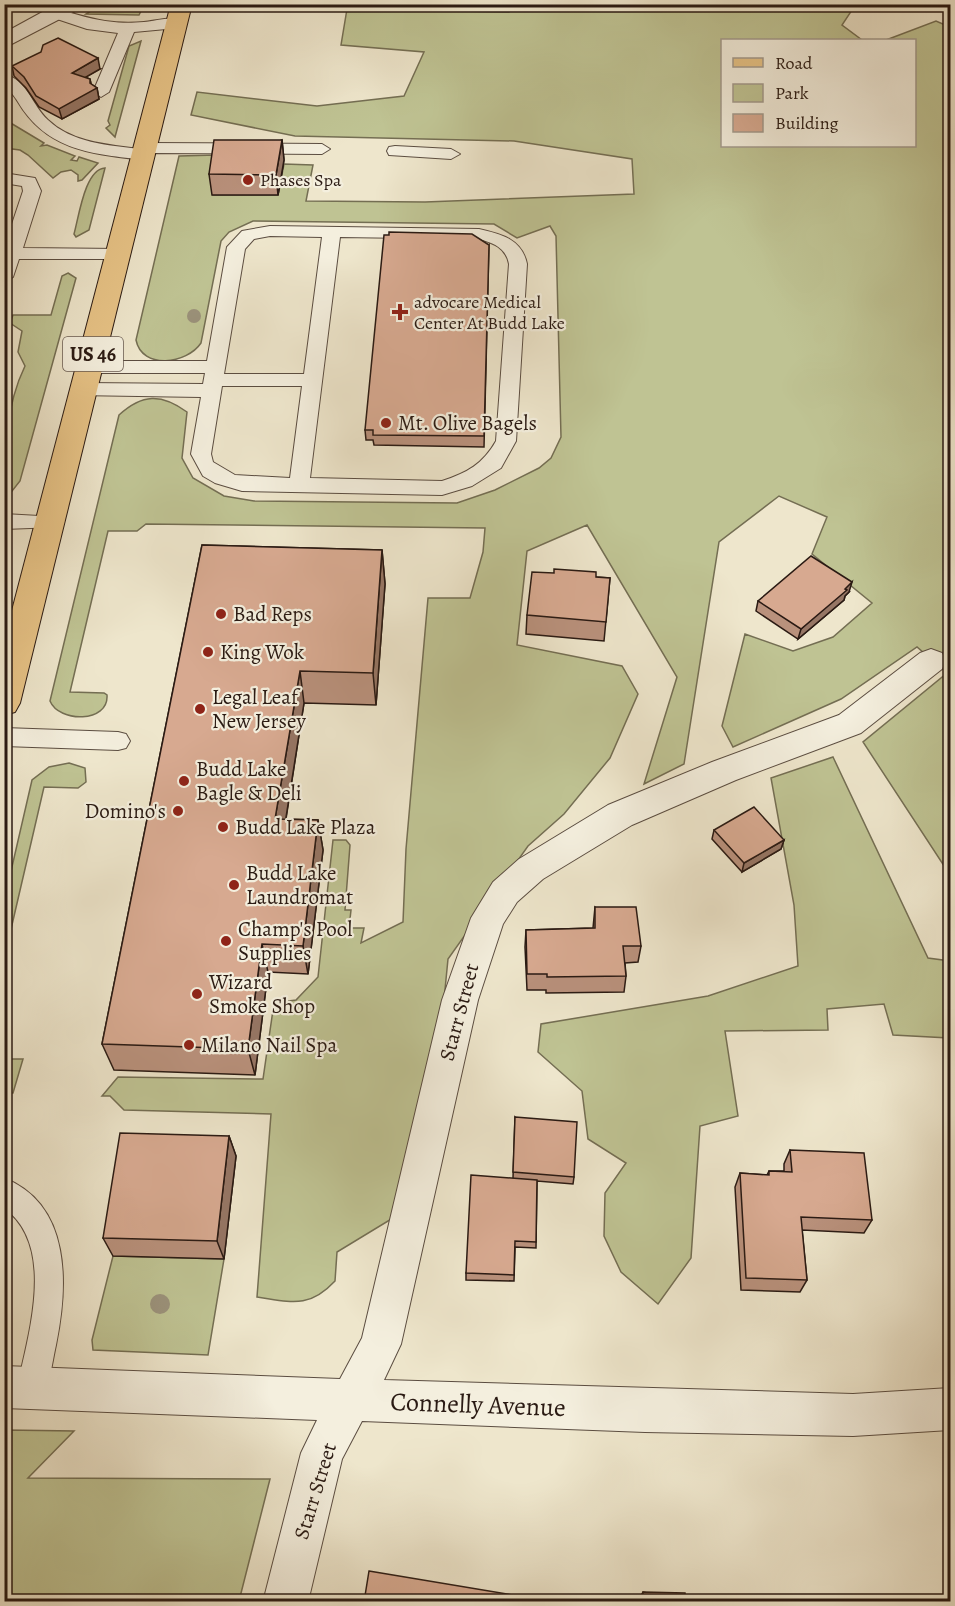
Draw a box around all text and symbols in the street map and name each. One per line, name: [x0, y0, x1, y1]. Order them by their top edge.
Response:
legend: [721, 39, 916, 147]
text: Road: [775, 51, 813, 75]
text: Park: [775, 81, 809, 105]
text: Building: [775, 111, 839, 135]
place label: Phases Spa: [260, 168, 342, 192]
marker: Phases Spa: [241, 173, 255, 187]
place label: advocare Medical Center At Budd Lake: [414, 290, 565, 335]
marker: advocare Medical Center At Budd Lake: [391, 303, 409, 321]
road number: US 46: [63, 337, 123, 371]
place label: Mt. Olive Bagels: [398, 409, 537, 437]
marker: Mt. Olive Bagels: [379, 416, 393, 430]
place label: Bad Reps: [233, 600, 312, 628]
marker: Bad Reps: [214, 607, 228, 621]
place label: King Wok: [220, 638, 305, 666]
marker: King Wok: [201, 645, 215, 659]
place label: Legal Leaf New Jersey: [212, 683, 306, 735]
marker: Legal Leaf New Jersey: [193, 702, 207, 716]
place label: Budd Lake Bagle & Deli: [196, 755, 302, 807]
marker: Budd Lake Bagle & Deli: [177, 774, 191, 788]
place label: Domino's: [85, 797, 166, 825]
marker: Domino's: [171, 804, 185, 818]
place label: Budd Lake Plaza: [235, 813, 376, 841]
marker: Budd Lake Plaza: [216, 820, 230, 834]
place label: Budd Lake Laundromat: [246, 859, 353, 911]
marker: Budd Lake Laundromat: [227, 878, 241, 892]
place label: Champ's Pool Supplies: [238, 915, 352, 967]
marker: Champ's Pool Supplies: [219, 934, 233, 948]
street label: Starr Street: [433, 960, 485, 1064]
place label: Wizard Smoke Shop: [208, 968, 315, 1020]
marker: Wizard Smoke Shop: [190, 987, 204, 1001]
place label: Milano Nail Spa: [201, 1031, 337, 1059]
marker: Milano Nail Spa: [182, 1038, 196, 1052]
street label: Connelly Avenue: [390, 1384, 566, 1425]
street label: Starr Street: [287, 1439, 343, 1543]

